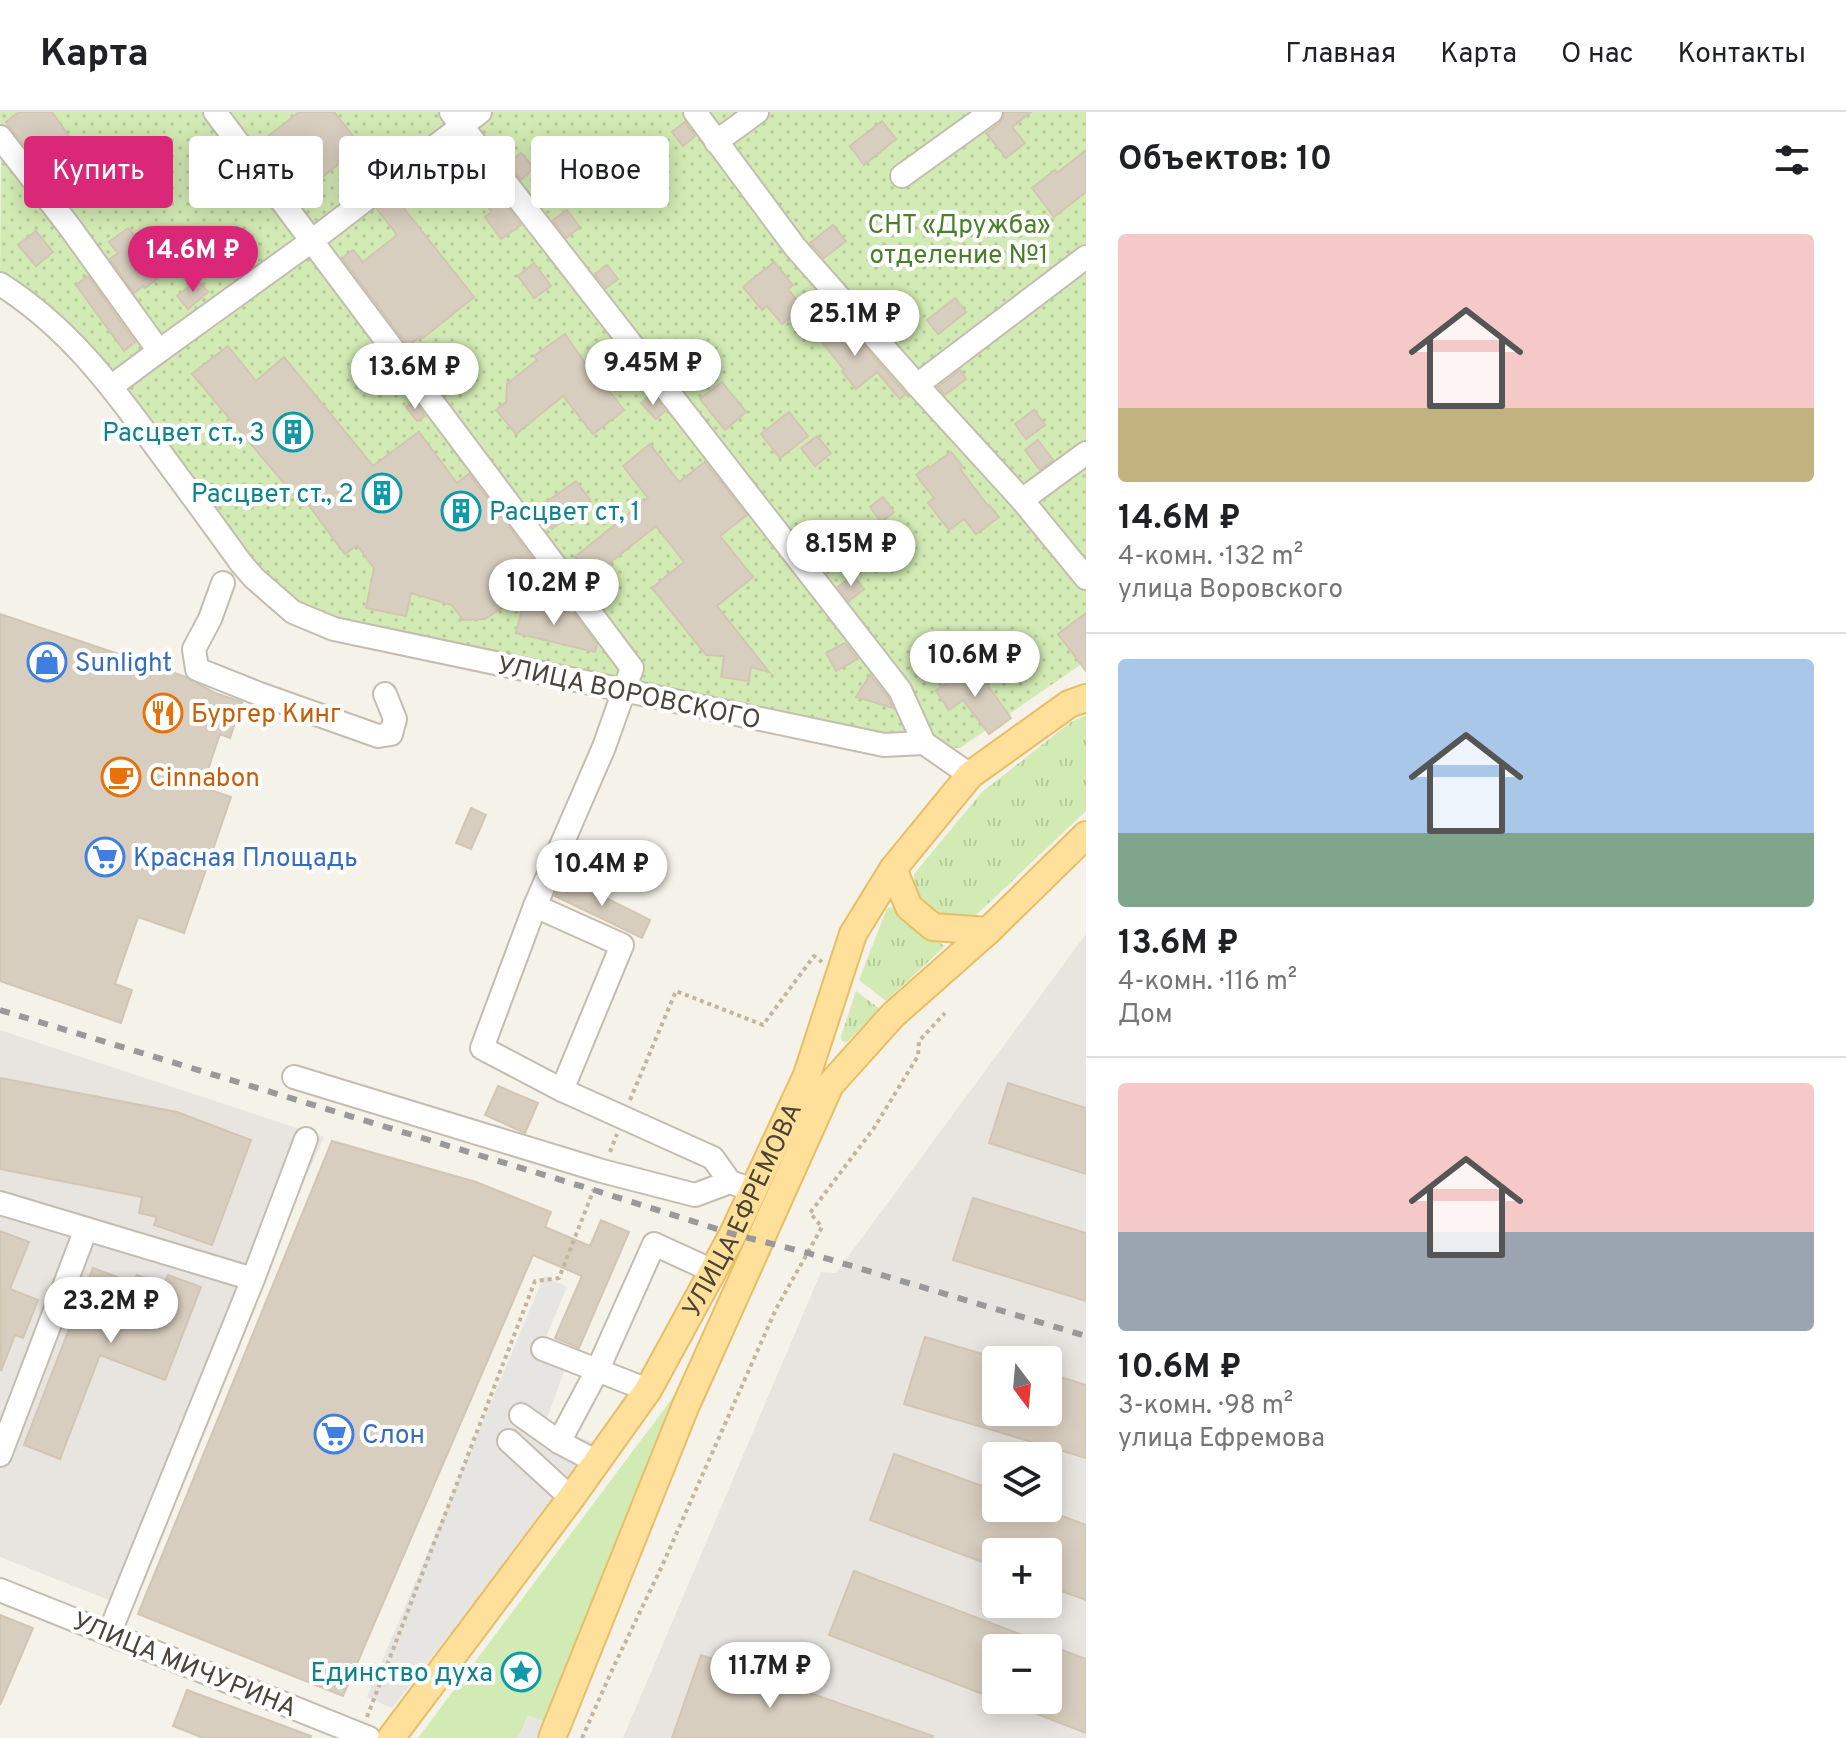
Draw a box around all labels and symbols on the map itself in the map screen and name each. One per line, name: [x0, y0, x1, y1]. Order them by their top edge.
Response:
park label: СНТ «Дружба» отделение №1: [867, 210, 1051, 273]
pin: 14.6M ₽: [119, 226, 267, 294]
pin: 25.1M ₽: [781, 290, 929, 358]
pin: 9.45M ₽: [579, 339, 727, 407]
pin: 13.6M ₽: [341, 343, 489, 411]
building icon: Расцвет ст., 3: [272, 411, 314, 453]
place label: Расцвет ст., 3: [102, 418, 265, 451]
building icon: Расцвет ст., 2: [361, 472, 403, 514]
place label: Расцвет ст., 2: [191, 479, 354, 512]
building icon: Расцвет ст, 1: [440, 490, 482, 532]
place label: Расцвет ст, 1: [489, 497, 640, 530]
pin: 8.15M ₽: [777, 520, 925, 588]
pin: 10.2M ₽: [480, 559, 628, 627]
pin: 10.6M ₽: [901, 631, 1049, 699]
shop icon: Sunlight: [26, 641, 68, 683]
place label: Sunlight: [75, 648, 172, 681]
street label: УЛИЦА ВОРОВСКОГО: [494, 650, 763, 739]
restaurant icon: Бургер Кинг: [142, 692, 184, 734]
place label: Бургер Кинг: [191, 699, 341, 732]
cafe icon: Cinnabon: [100, 756, 142, 798]
place label: Cinnabon: [149, 763, 260, 796]
supermarket icon: Красная Площадь: [84, 836, 126, 878]
pin: 10.4M ₽: [528, 840, 676, 908]
place label: Красная Площадь: [133, 843, 358, 876]
street label: УЛИЦА ЕФРЕМОВА: [677, 1098, 811, 1324]
pin: 23.2M ₽: [37, 1277, 185, 1345]
north arrow: [982, 1346, 1062, 1426]
supermarket icon: Слон: [313, 1413, 355, 1455]
place label: Слон: [362, 1420, 425, 1453]
street label: УЛИЦА МИЧУРИНА: [67, 1606, 301, 1726]
pin: 11.7M ₽: [696, 1642, 844, 1710]
place icon: Единство духа: [500, 1651, 542, 1693]
place label: Единство духа: [310, 1658, 493, 1691]

